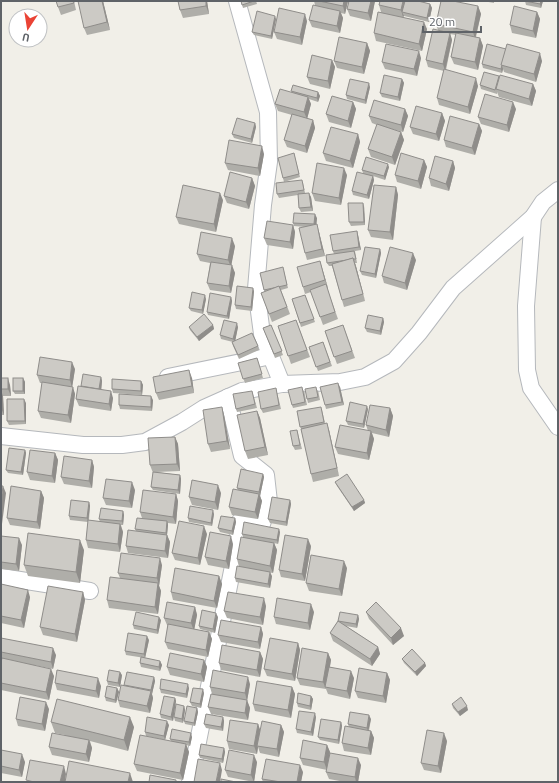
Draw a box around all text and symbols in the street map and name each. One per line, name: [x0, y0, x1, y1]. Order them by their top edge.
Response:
north arrow: [8, 8, 48, 48]
scale bar: [423, 8, 481, 34]
text: 20 m: [429, 12, 455, 31]
text: U: [21, 29, 31, 46]

